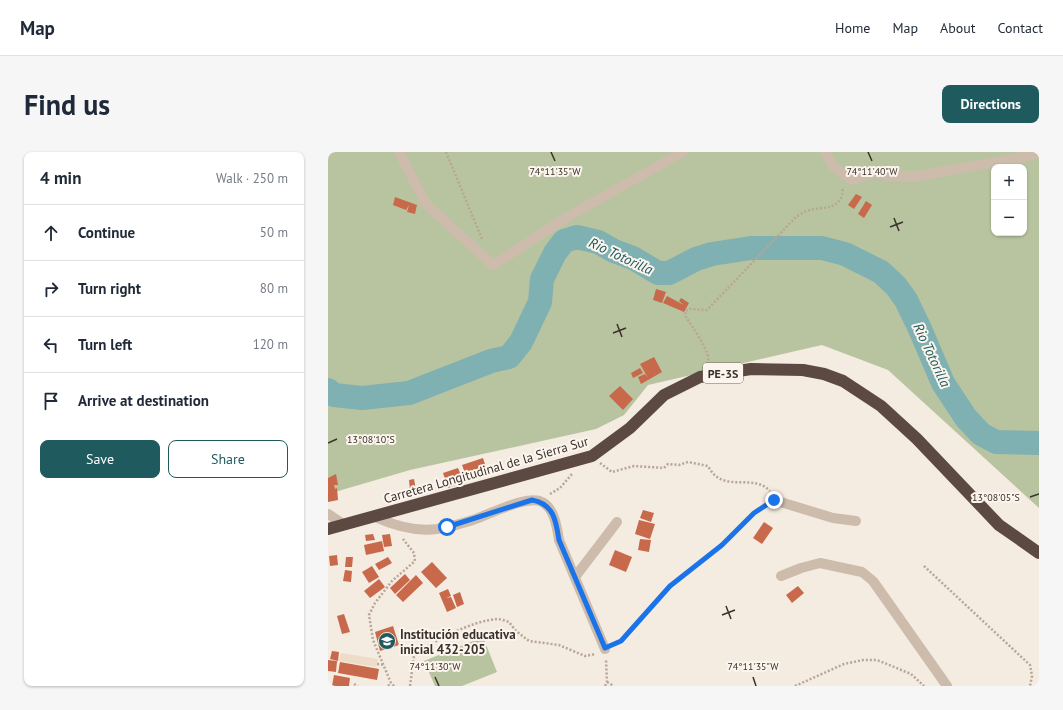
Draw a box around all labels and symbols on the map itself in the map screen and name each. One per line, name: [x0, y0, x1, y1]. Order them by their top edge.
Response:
text: 74°11'35"W: [529, 165, 581, 178]
text: 74°11'40"W: [846, 165, 898, 178]
water label: Rio Totorilla: [586, 233, 656, 279]
water label: Rio Totorilla: [909, 320, 955, 390]
road number: PE-3S: [703, 363, 743, 383]
street label: Carretera Longitudinal de la Sierra Sur: [382, 432, 591, 507]
text: 13°08'10"S: [347, 433, 395, 446]
route end: [765, 491, 783, 509]
text: 13°08'05"S: [972, 491, 1020, 504]
route start: [438, 518, 456, 536]
place label: Institución educativa inicial 432-205: [400, 626, 516, 658]
school or university icon: Institución educativa inicial 432-205: [377, 631, 397, 651]
text: 74°11'30"W: [409, 660, 461, 673]
text: 74°11'35"W: [727, 660, 779, 673]

